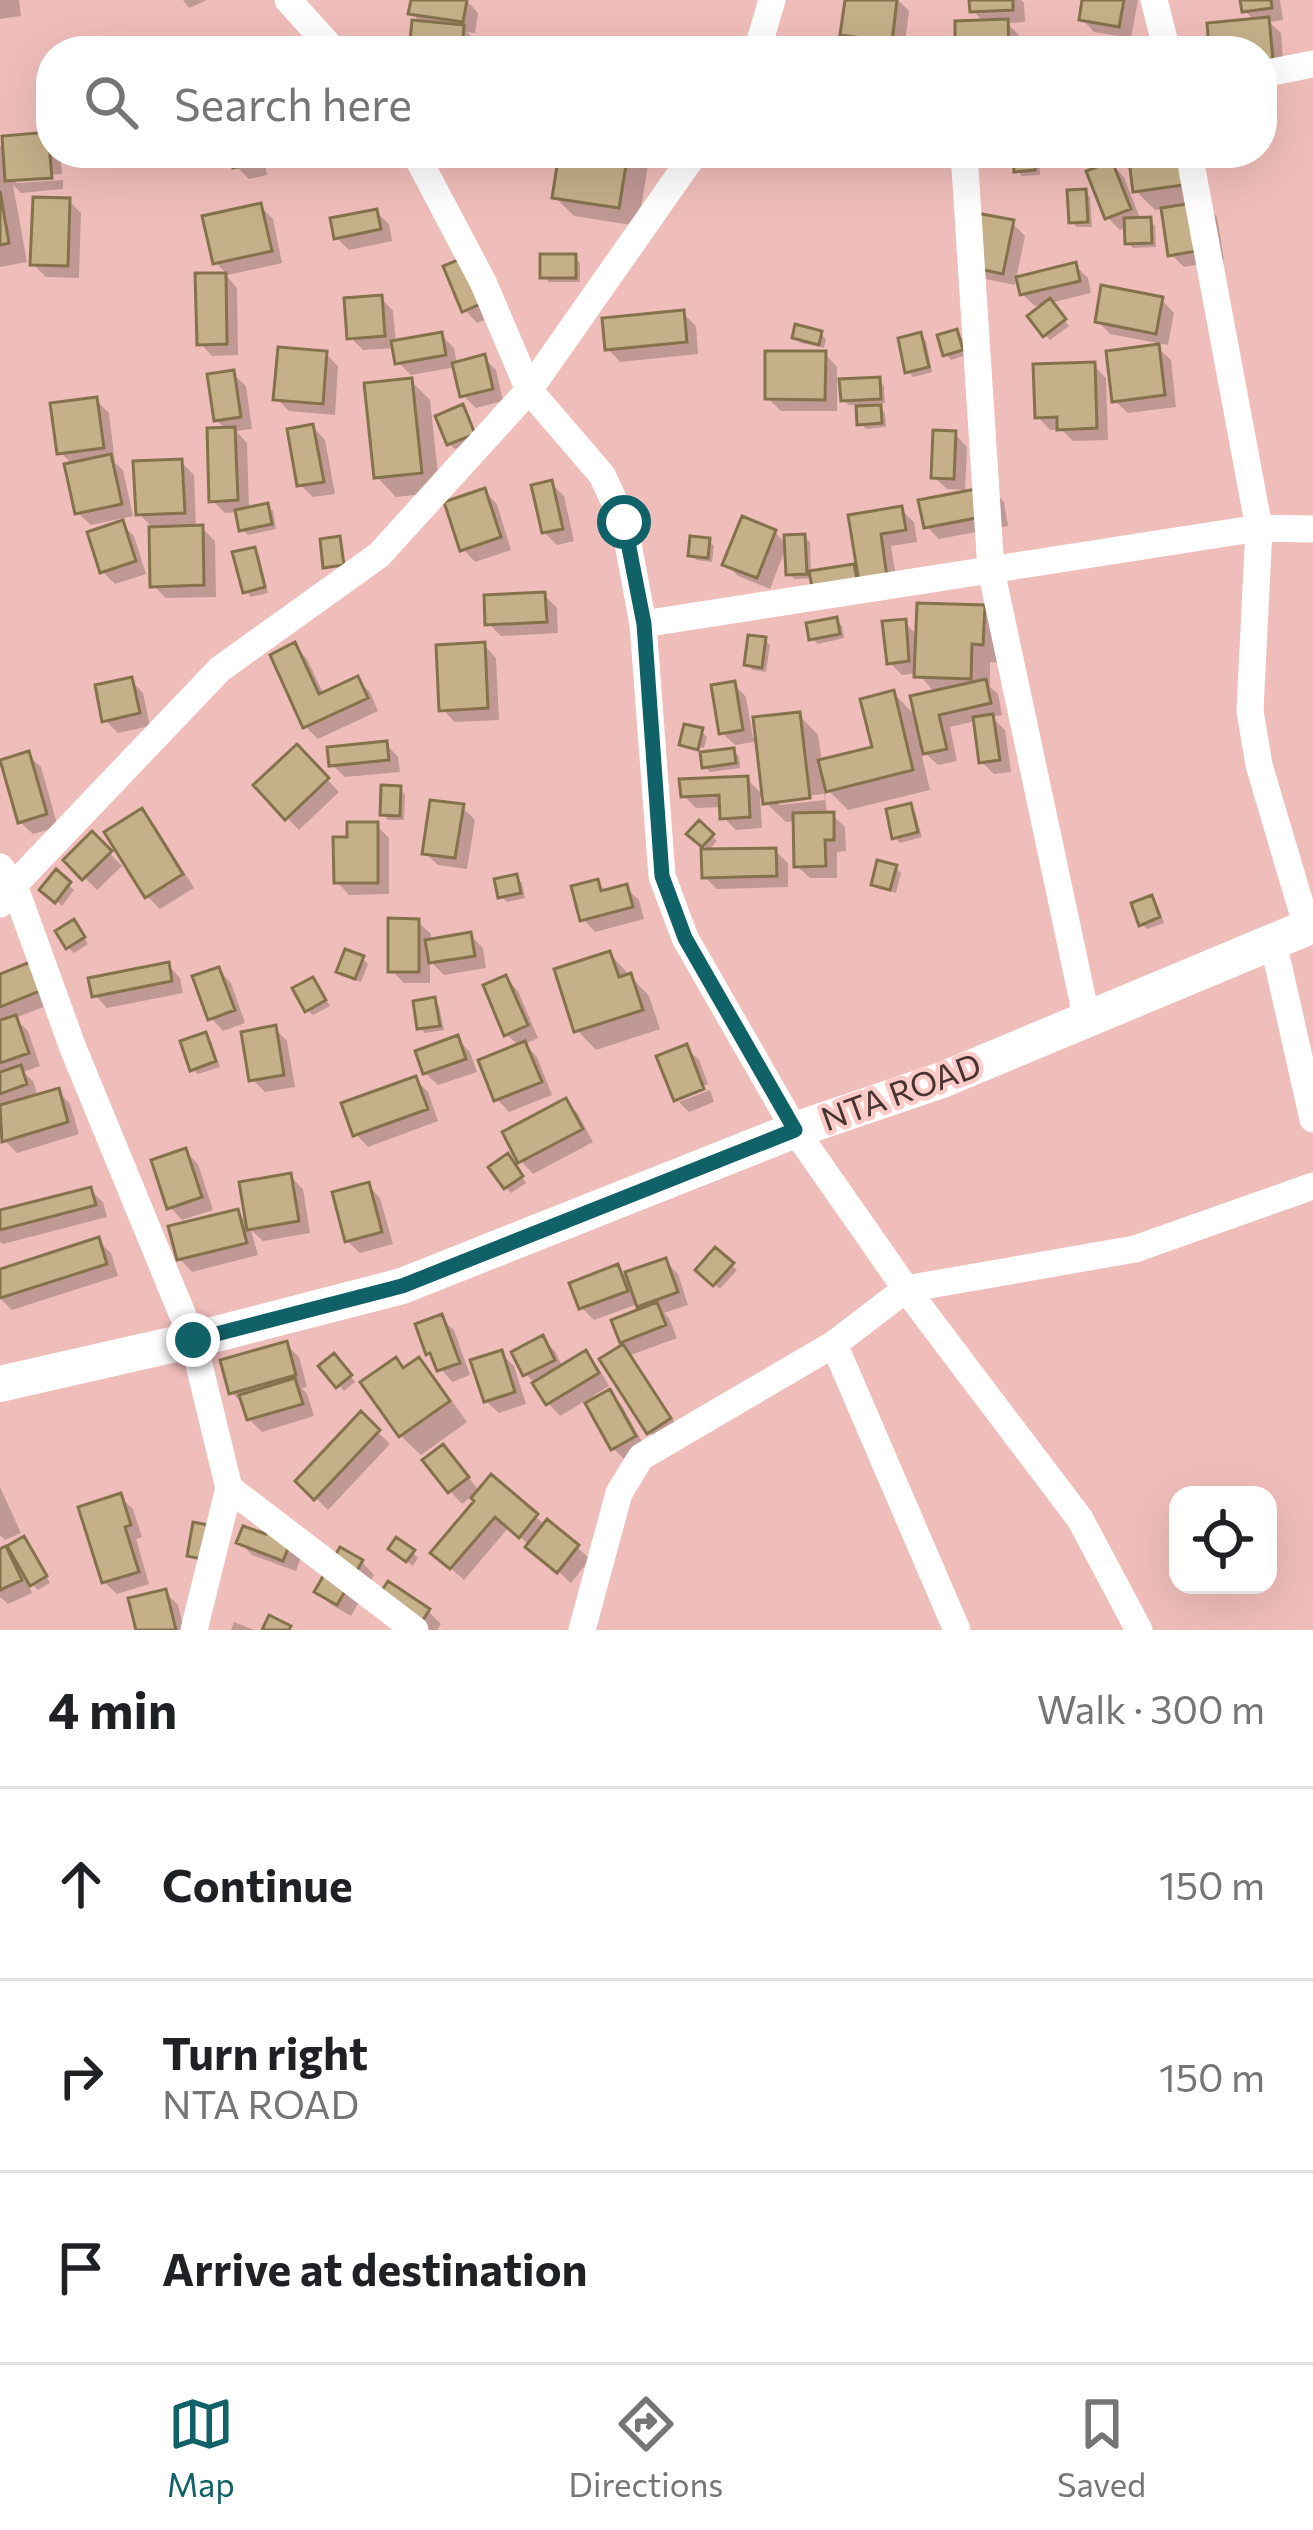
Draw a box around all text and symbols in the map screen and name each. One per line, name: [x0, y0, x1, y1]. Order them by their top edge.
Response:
search box: [36, 36, 1277, 168]
icon: search: [78, 69, 144, 135]
text: Search here: [174, 75, 412, 130]
route start: [597, 495, 651, 549]
street label: NTA ROAD: [815, 1043, 986, 1138]
route end: [166, 1313, 220, 1367]
map controls: [1169, 1486, 1277, 1594]
button: locate: [1169, 1486, 1277, 1594]
text: 4 min: [48, 1677, 177, 1740]
text: Walk · 300 m: [1037, 1684, 1265, 1732]
icon: ahead: [48, 1851, 114, 1917]
text: Continue: [162, 1856, 353, 1911]
text: 150 m: [1159, 1860, 1265, 1908]
text: Turn right: [162, 2024, 368, 2079]
icon: right: [48, 2043, 114, 2109]
text: 150 m: [1159, 2052, 1265, 2100]
text: NTA ROAD: [162, 2079, 359, 2127]
icon: arrive: [48, 2235, 114, 2301]
text: Arrive at destination: [162, 2240, 588, 2295]
tab: Map: [167, 2391, 235, 2504]
tab: Directions: [569, 2391, 723, 2504]
tab: Saved: [1057, 2391, 1146, 2504]

